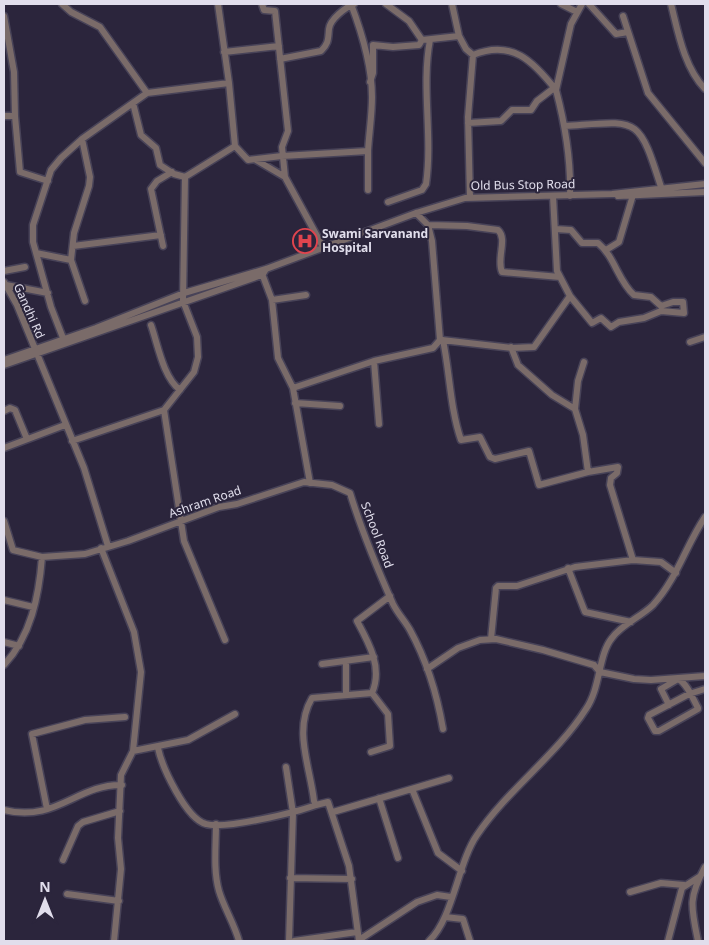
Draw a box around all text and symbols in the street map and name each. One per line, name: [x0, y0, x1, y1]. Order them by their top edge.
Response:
street label: Old Bus Stop Road: [471, 175, 575, 194]
place label: Swami Sarvanand Hospital: [322, 225, 428, 256]
hospital icon: Swami Sarvanand Hospital: [292, 228, 318, 254]
street label: Gandhi Rd: [10, 281, 49, 341]
street label: Ashram Road: [166, 481, 243, 522]
street label: School Road: [357, 499, 398, 570]
north arrow: [20, 875, 70, 925]
text: N: [39, 877, 51, 896]

